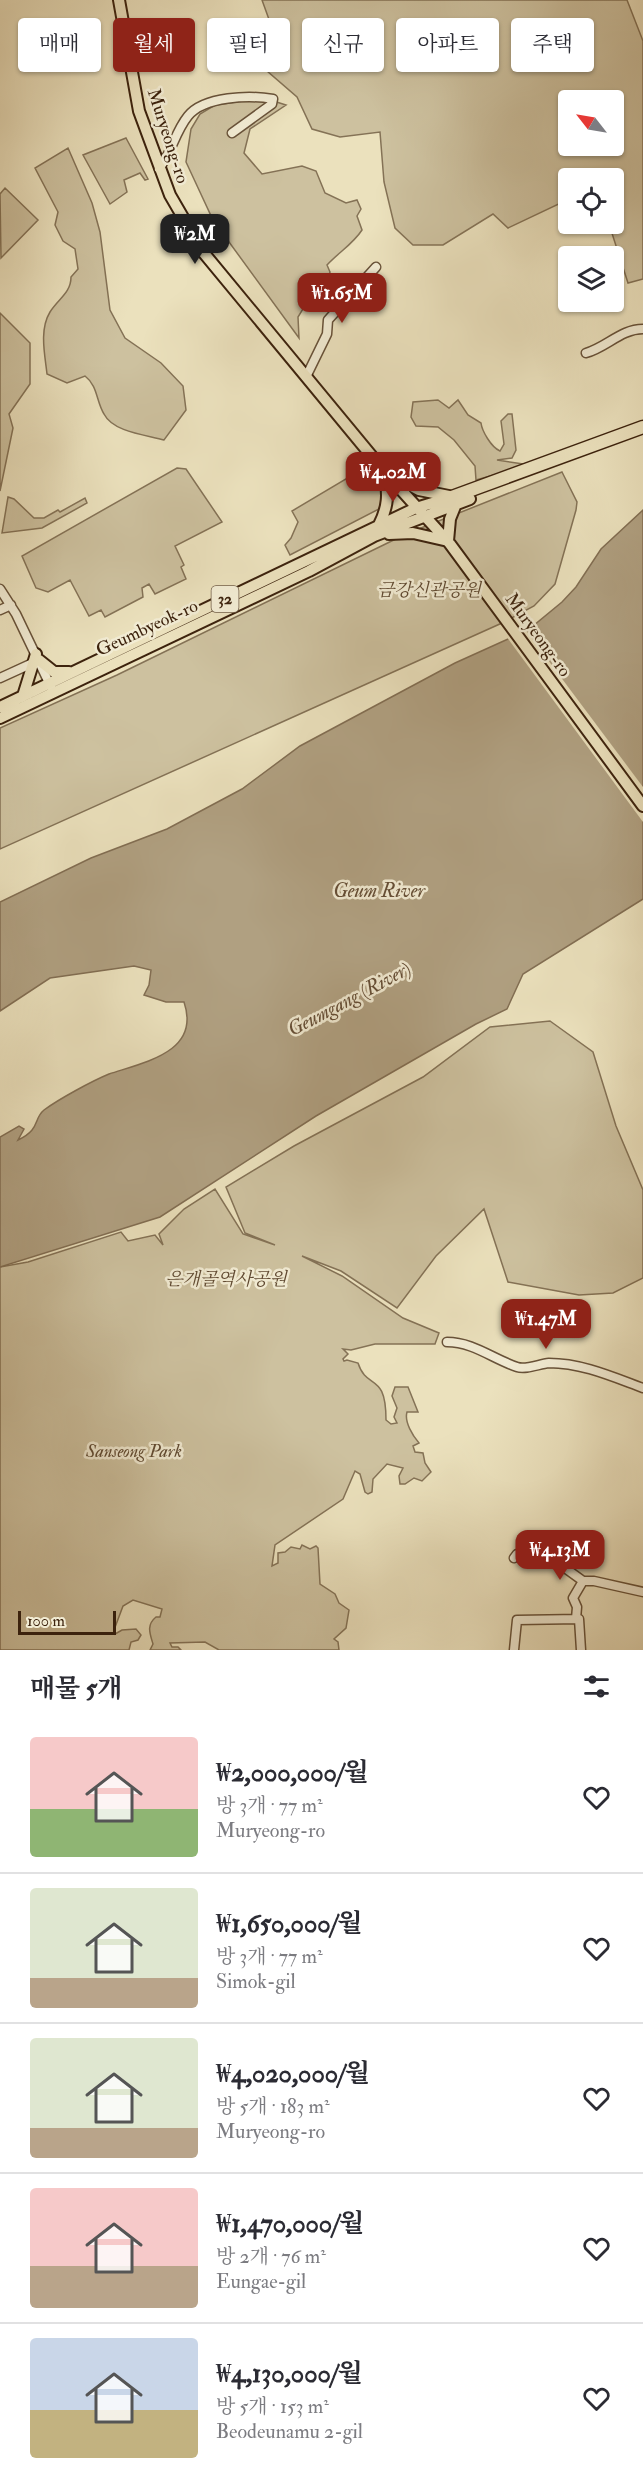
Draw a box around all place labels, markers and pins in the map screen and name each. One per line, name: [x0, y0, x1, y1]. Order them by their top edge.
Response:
pin: ₩2M: [166, 214, 224, 265]
pin: ₩1.65M: [293, 273, 391, 324]
pin: ₩4.02M: [344, 452, 442, 503]
pin: ₩1.47M: [497, 1299, 595, 1350]
pin: ₩4.13M: [511, 1530, 609, 1581]

